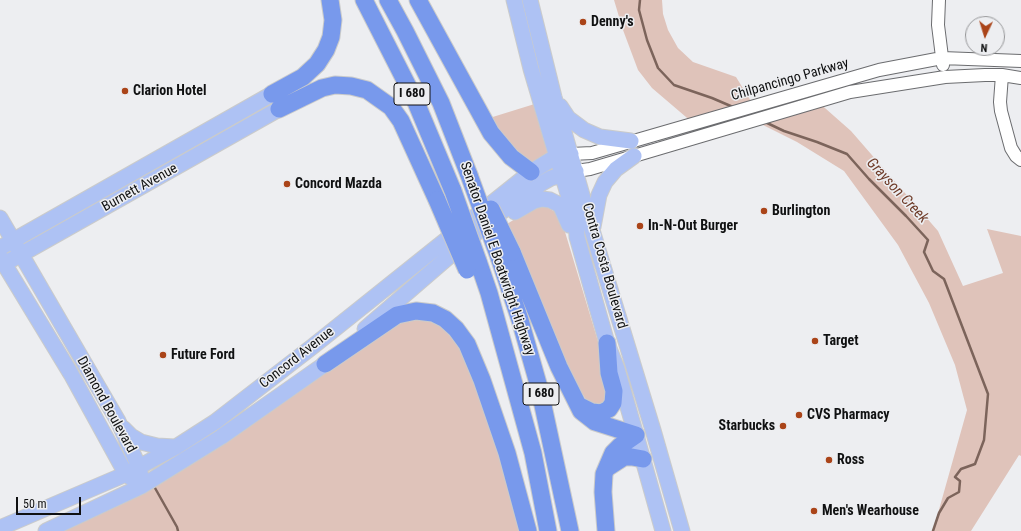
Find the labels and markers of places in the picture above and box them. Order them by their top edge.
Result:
place label: Denny's [591,14,634,30]
marker: Denny's [578,17,588,27]
place label: Clarion Hotel [133,83,206,99]
marker: Clarion Hotel [120,86,130,96]
place label: Concord Mazda [295,176,382,192]
marker: Concord Mazda [282,179,292,189]
place label: Burlington [772,203,830,219]
marker: Burlington [759,206,769,216]
place label: In-N-Out Burger [648,218,738,234]
marker: In-N-Out Burger [635,221,645,231]
place label: Target [823,333,859,349]
marker: Target [810,336,820,346]
place label: Future Ford [171,347,235,363]
marker: Future Ford [158,350,168,360]
place label: CVS Pharmacy [807,407,890,423]
marker: CVS Pharmacy [794,410,804,420]
place label: Starbucks [719,418,775,434]
marker: Starbucks [778,421,788,431]
place label: Ross [837,452,864,468]
marker: Ross [824,455,834,465]
place label: Men's Wearhouse [822,503,919,519]
marker: Men's Wearhouse [809,506,819,516]

